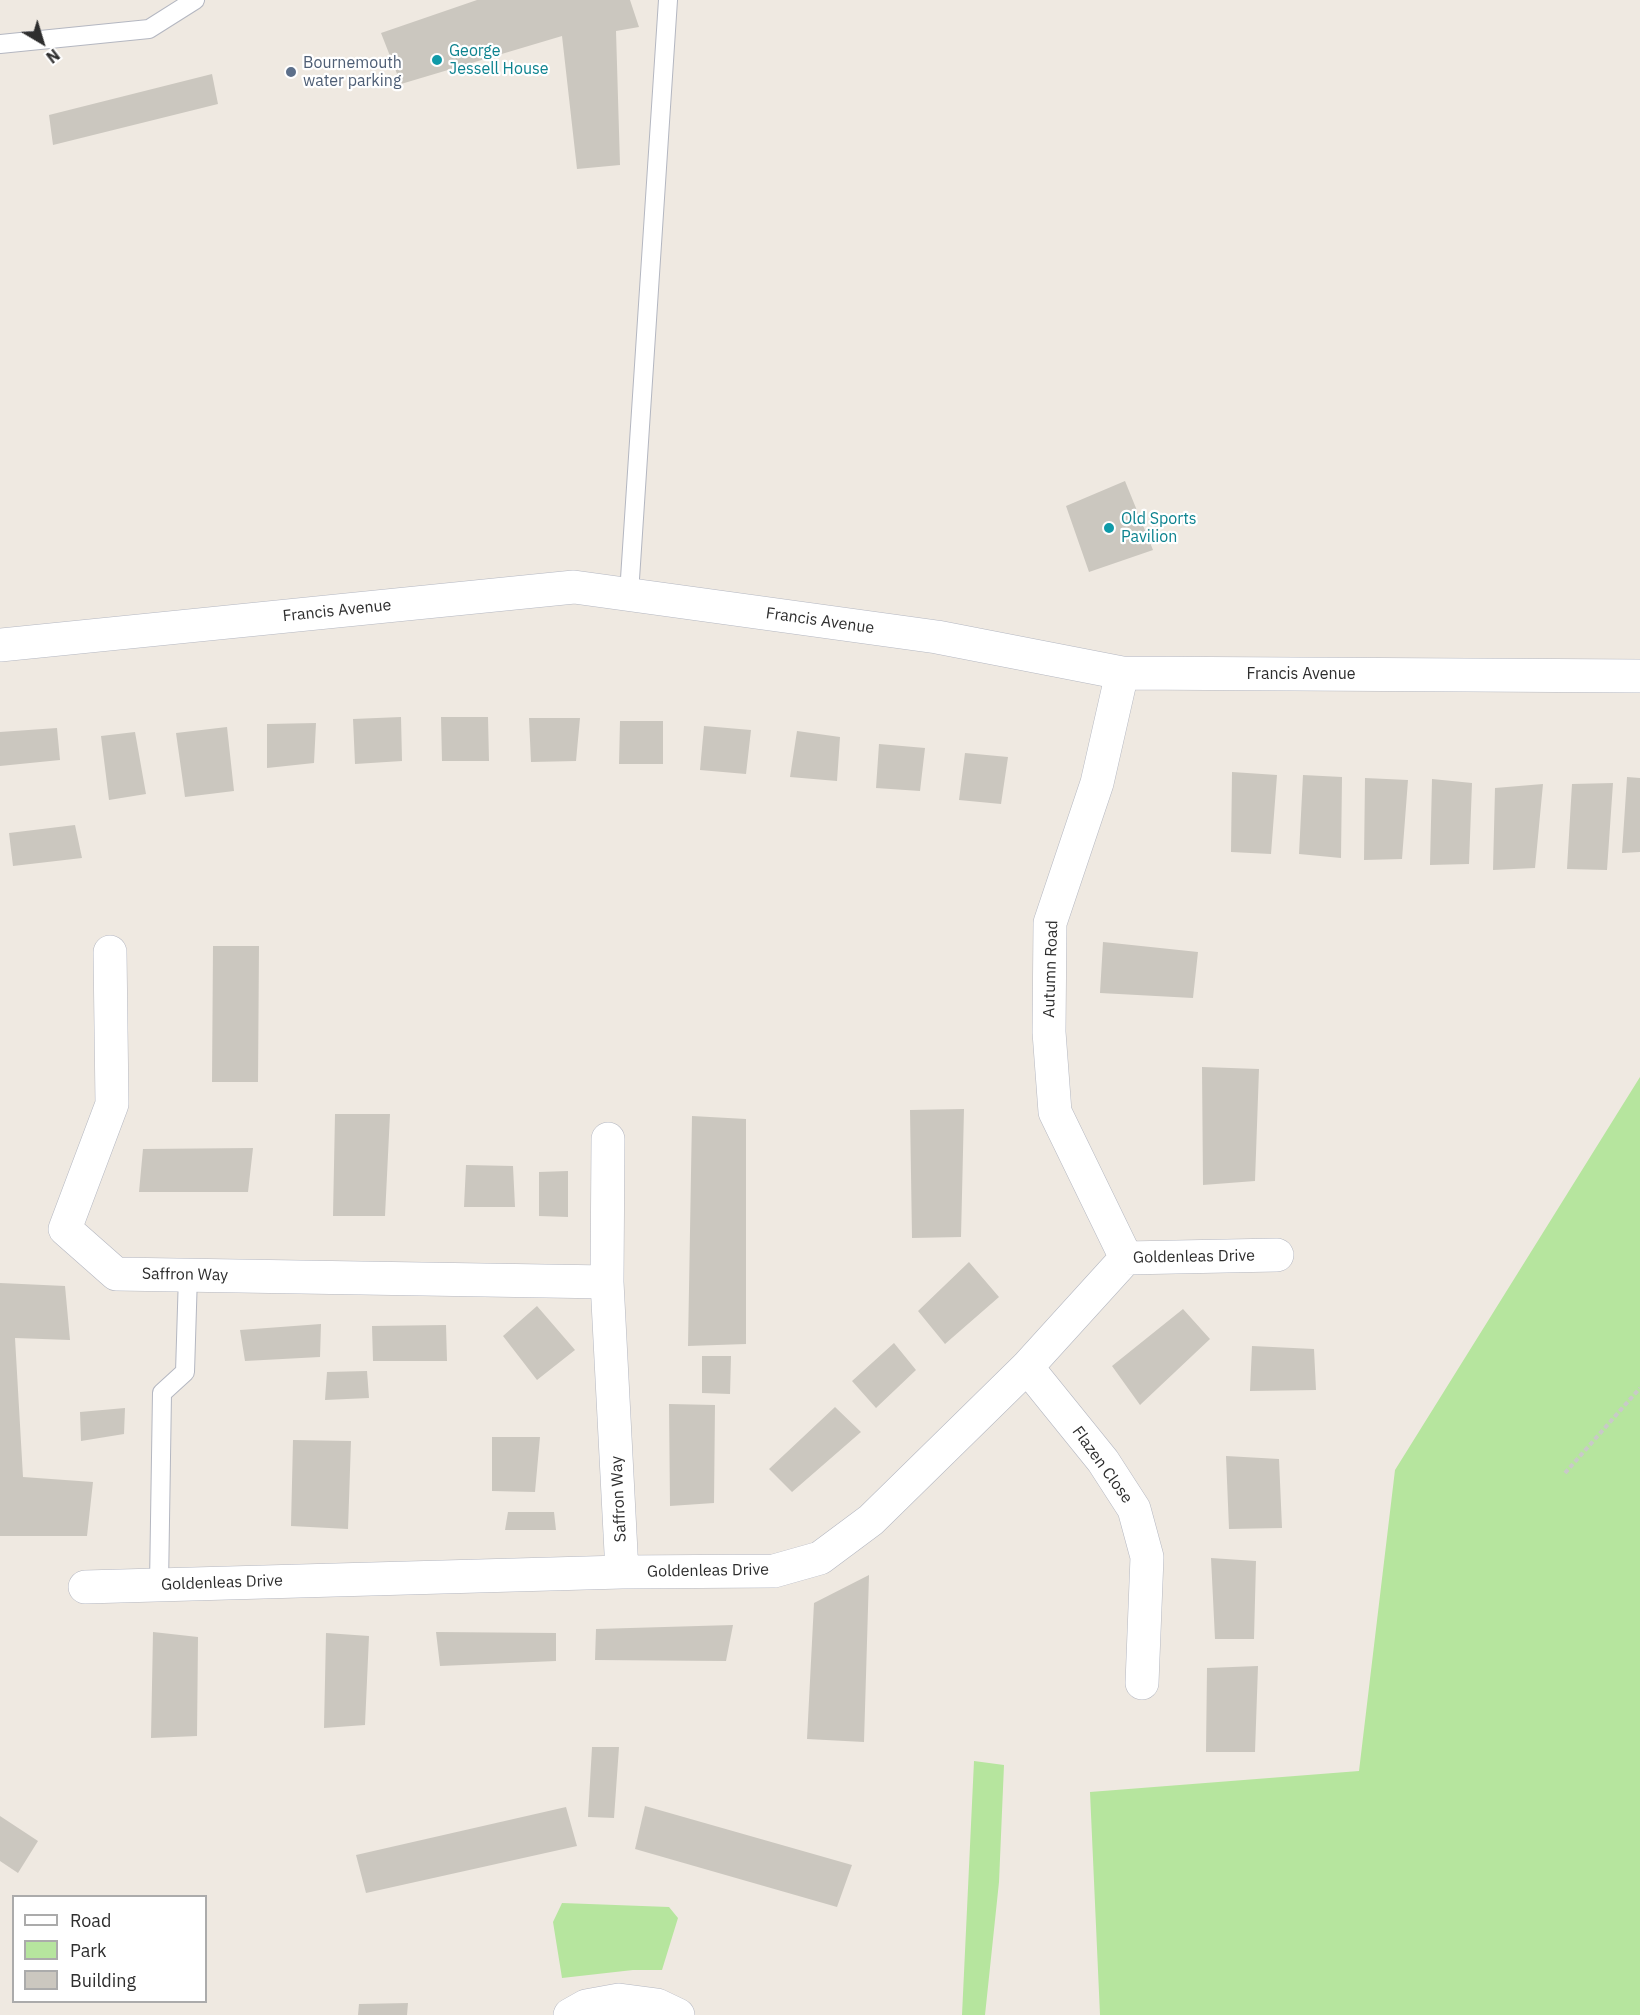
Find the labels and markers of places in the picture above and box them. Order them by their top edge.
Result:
place label: George Jessell House [449,41,549,79]
place label: Bournemouth water parking [303,53,402,91]
marker: George Jessell House [430,53,444,67]
marker: Bournemouth water parking [284,65,298,79]
place label: Old Sports Pavilion [1121,509,1197,547]
marker: Old Sports Pavilion [1102,521,1116,535]

